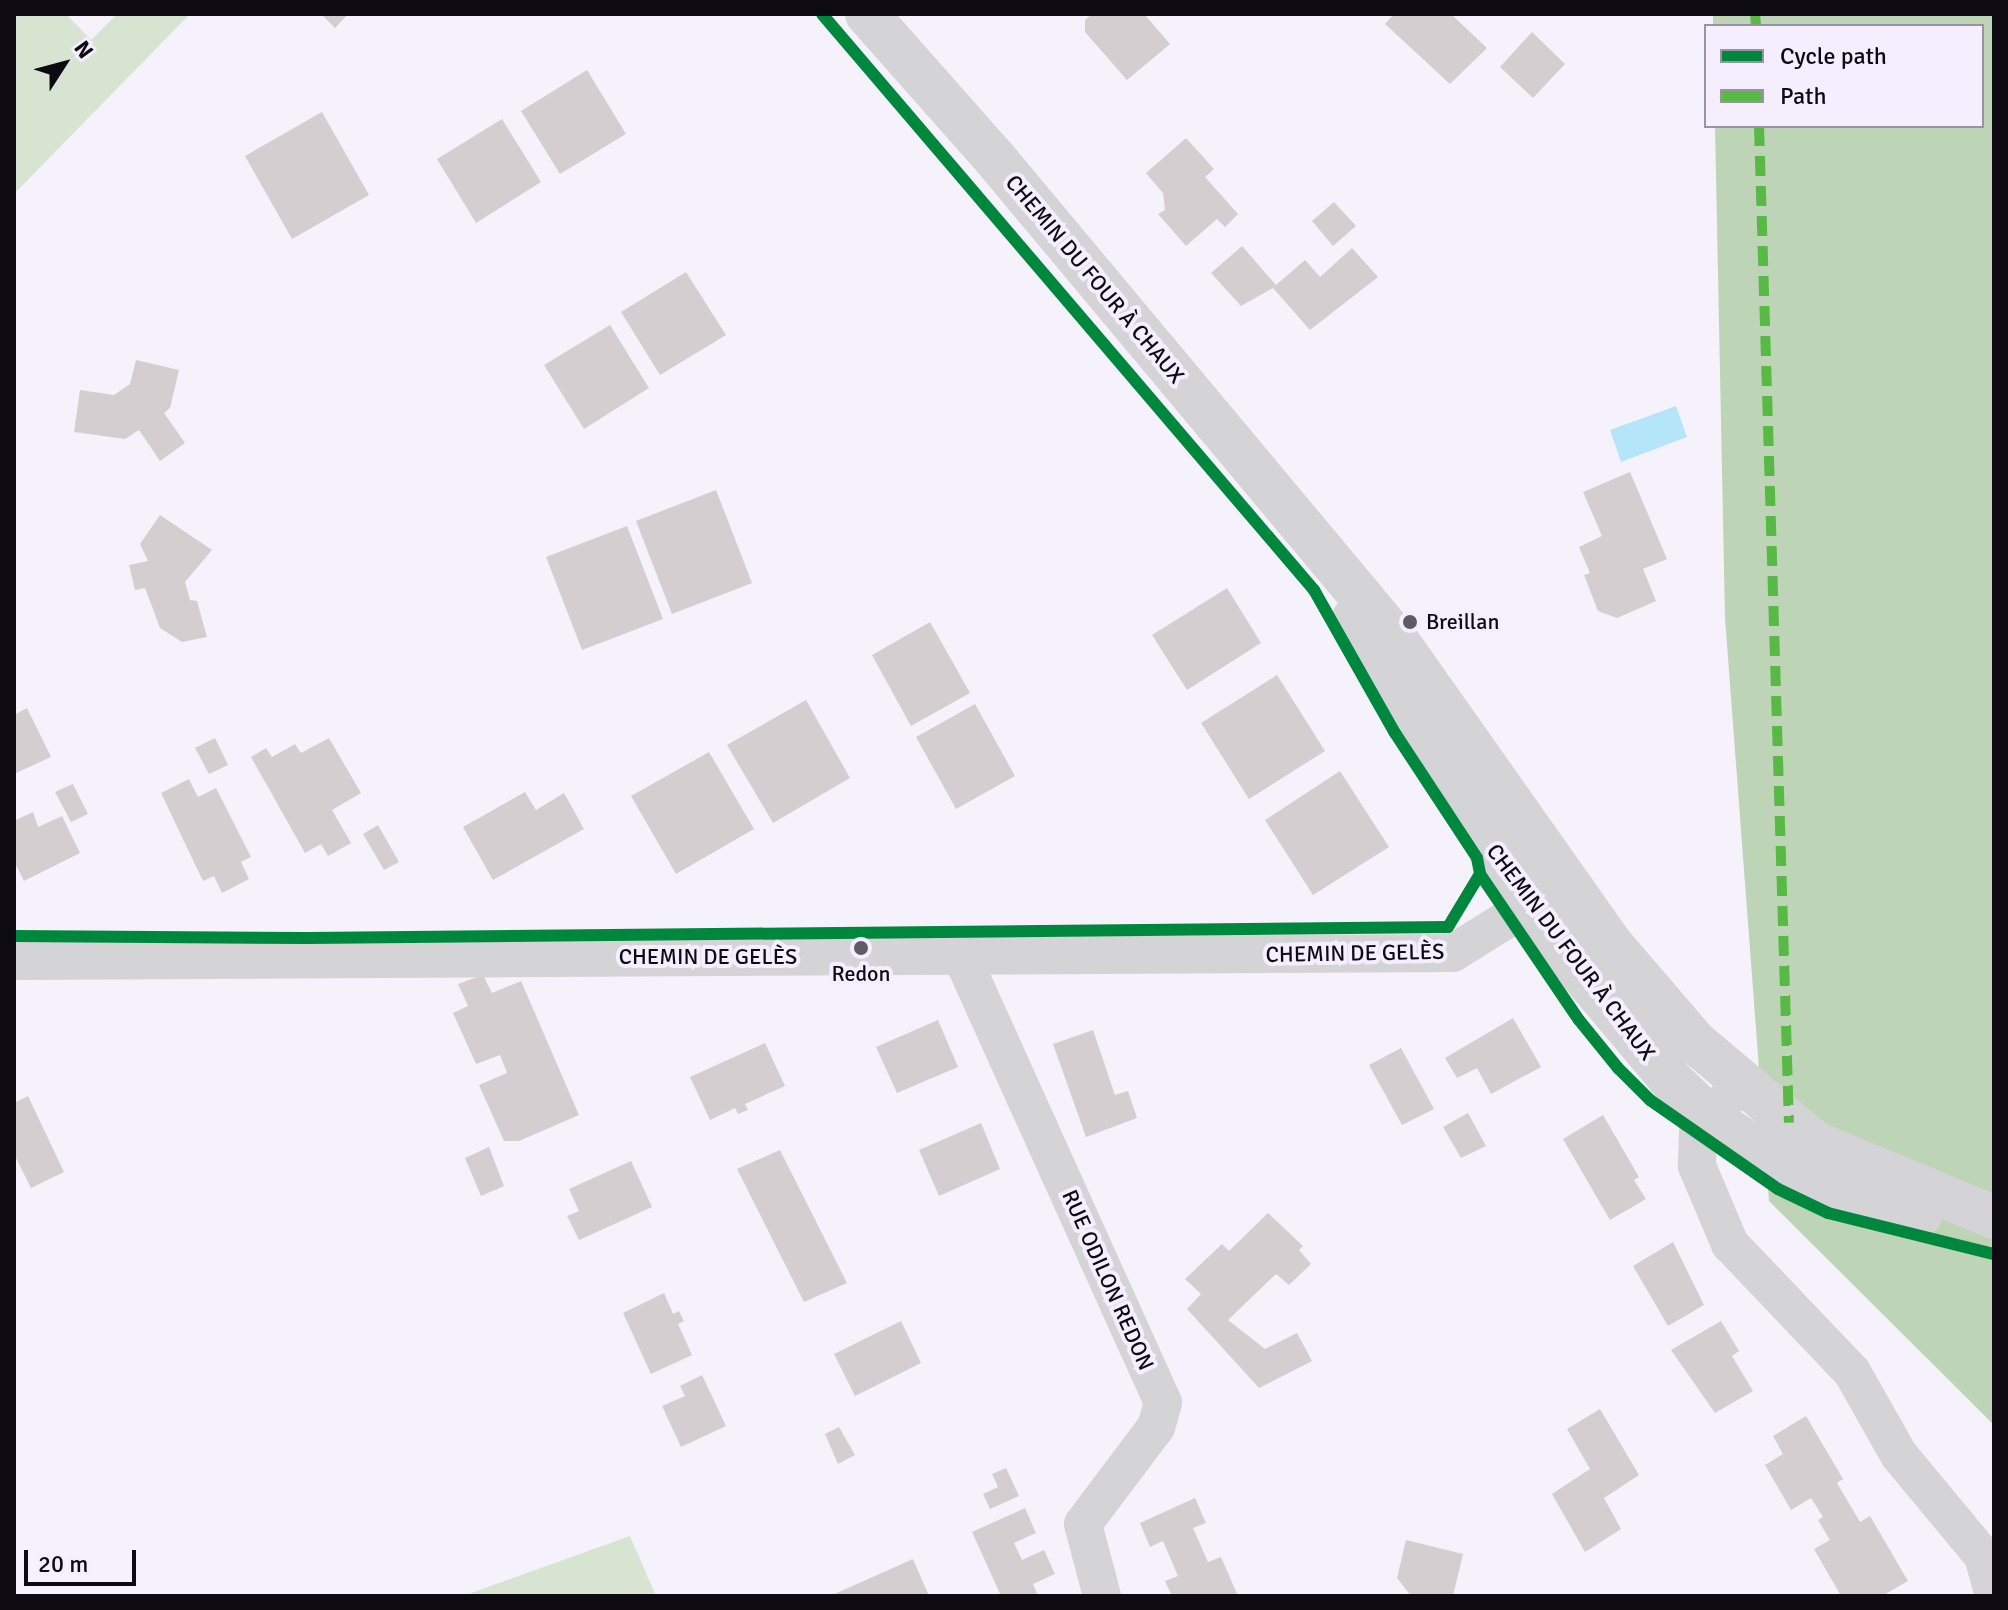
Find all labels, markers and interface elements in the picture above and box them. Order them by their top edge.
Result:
north arrow [24,24,104,104]
legend [1704,24,1984,128]
text: N [68,35,99,64]
text: Cycle path [1780,41,1887,71]
text: Path [1780,81,1826,111]
street label: CHEMIN DU FOUR À CHAUX [1000,169,1190,389]
place label: Breillan [1426,609,1500,635]
marker: Breillan [1401,613,1419,631]
street label: CHEMIN DU FOUR À CHAUX [1481,839,1661,1065]
street label: CHEMIN DE GELÈS [1265,938,1445,968]
marker: Redon [852,939,870,957]
street label: CHEMIN DE GELÈS [619,944,797,970]
place label: Redon [831,961,891,987]
street label: RUE ODILON REDON [1056,1186,1160,1374]
scale bar [28,1534,140,1584]
text: 20 m [38,1549,88,1579]

